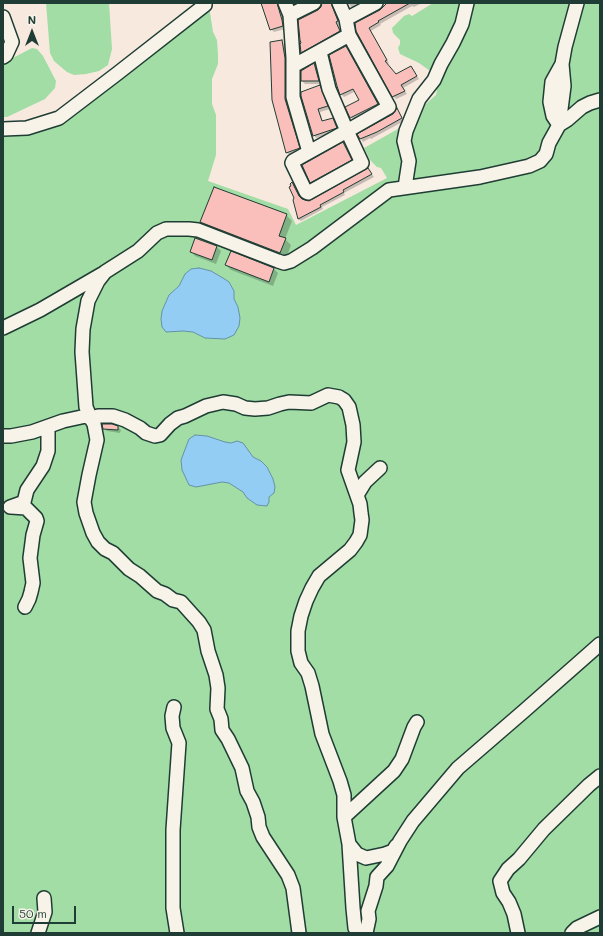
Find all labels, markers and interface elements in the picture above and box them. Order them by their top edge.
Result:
north arrow [12,12,52,52]
text: N [28,12,36,27]
scale bar [14,898,78,924]
text: 50 m [19,905,47,921]

